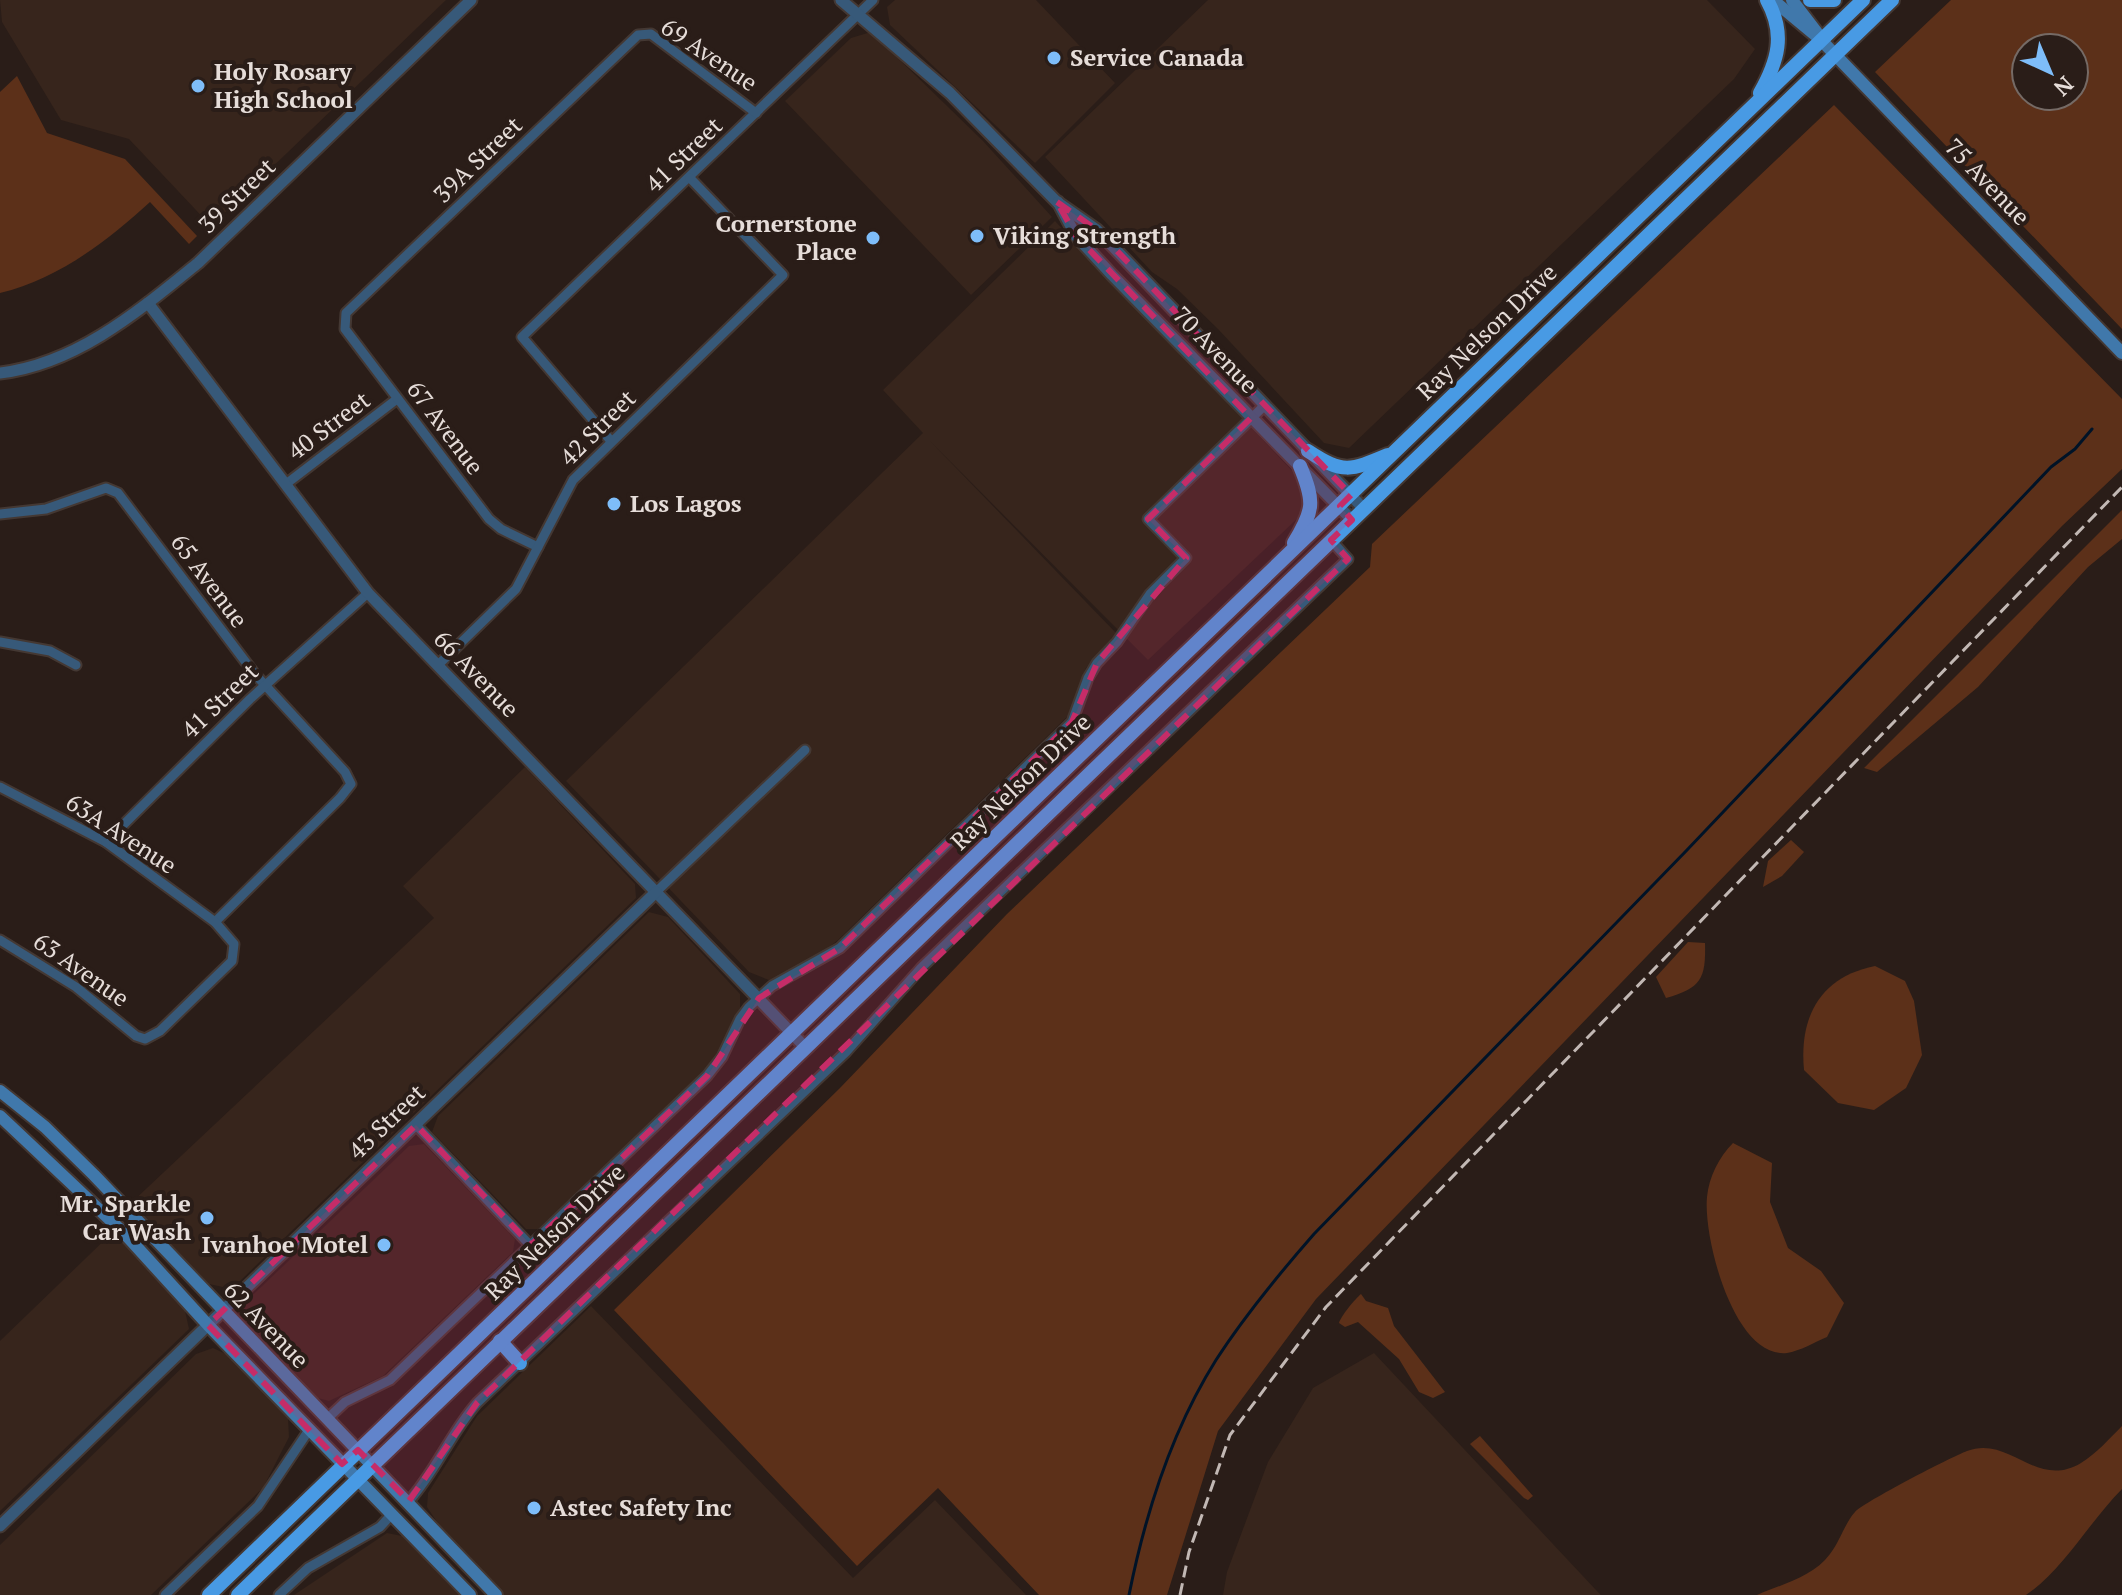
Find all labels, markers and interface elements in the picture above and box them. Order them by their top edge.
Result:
street label: 69 Avenue [655,10,764,98]
north arrow [2010,32,2090,112]
place label: Service Canada [1070,41,1245,73]
marker: Service Canada [1045,49,1063,67]
place label: Holy Rosary High School [214,55,353,115]
text: N [2048,71,2080,103]
marker: Holy Rosary High School [189,77,207,95]
street label: 39A Street [426,109,529,209]
street label: 41 Street [638,110,729,199]
street label: 75 Avenue [1938,131,2037,232]
street label: 39 Street [191,151,282,240]
place label: Cornerstone Place [716,207,857,267]
place label: Viking Strength [993,219,1177,251]
marker: Viking Strength [968,227,986,245]
marker: Cornerstone Place [864,229,882,247]
street label: Ray Nelson Drive [1409,256,1563,406]
street label: 70 Avenue [1166,299,1265,400]
street label: 67 Avenue [400,374,492,481]
street label: 42 Street [552,382,642,472]
street label: 40 Street [281,384,376,467]
place label: Los Lagos [630,487,742,519]
marker: Los Lagos [605,495,623,513]
street label: 65 Avenue [164,527,256,634]
street label: 66 Avenue [427,623,526,724]
street label: 41 Street [174,656,265,745]
street label: Ray Nelson Drive [943,706,1097,856]
street label: 63A Avenue [60,786,183,881]
street label: 63 Avenue [28,925,136,1014]
street label: 43 Street [341,1077,432,1166]
street label: Ray Nelson Drive [477,1156,631,1306]
place label: Mr. Sparkle Car Wash [60,1187,192,1247]
marker: Mr. Sparkle Car Wash [198,1209,216,1227]
place label: Ivanhoe Motel [201,1228,368,1260]
marker: Ivanhoe Motel [375,1236,393,1254]
street label: 62 Avenue [217,1274,316,1375]
place label: Astec Safety Inc [550,1491,732,1523]
marker: Astec Safety Inc [525,1499,543,1517]

